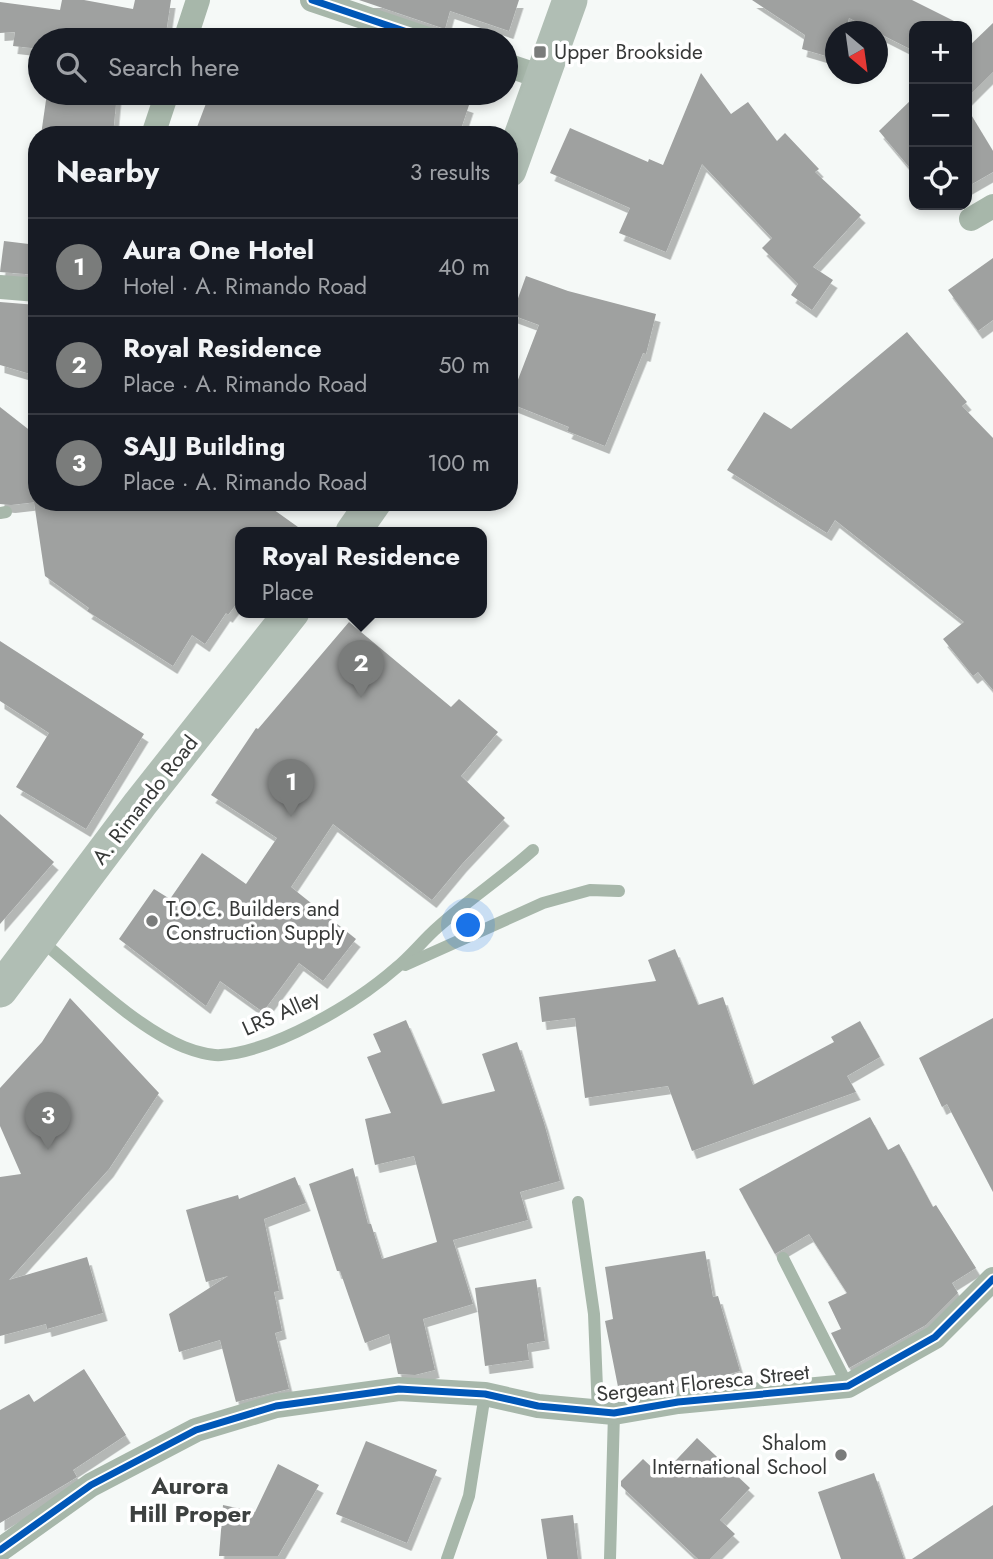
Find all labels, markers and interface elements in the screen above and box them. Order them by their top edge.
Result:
north arrow [825,21,888,84]
map controls [909,21,972,210]
button: + [909,21,972,84]
search box [28,28,518,105]
place label: Upper Brookside [554,37,703,67]
marker: Upper Brookside [532,44,548,60]
icon: search [52,48,90,86]
text: Search here [108,48,240,86]
button: − [909,84,972,147]
button: locate [909,147,972,210]
text: Nearby [56,150,159,193]
text: 3 results [410,155,490,189]
text: Aura One Hotel [123,231,314,269]
text: 1 [73,250,85,284]
text: 40 m [438,250,490,284]
text: Hotel · A. Rimando Road [123,269,367,303]
text: Royal Residence [123,329,322,367]
text: 2 [71,348,87,382]
text: 50 m [438,348,490,382]
text: Place · A. Rimando Road [123,367,367,401]
text: SAJJ Building [123,427,285,465]
text: 3 [72,446,86,480]
text: 100 m [427,446,490,480]
text: Place · A. Rimando Road [123,465,367,499]
popup [235,527,487,618]
text: Royal Residence [262,537,460,575]
text: Place [262,575,314,609]
pin: 2 [338,640,384,698]
street label: A. Rimando Road [85,729,205,871]
pin: 1 [268,759,314,817]
place label: T.O.C. Builders and Construction Supply [166,894,345,948]
your location [451,908,485,942]
marker: T.O.C. Builders and Construction Supply [144,913,160,929]
street label: LRS Alley [237,982,325,1043]
pin: 3 [25,1092,71,1150]
street label: Sergeant Floresca Street [595,1357,811,1409]
place label: Shalom International School [652,1428,827,1482]
marker: Shalom International School [833,1447,849,1463]
district label: Aurora Hill Proper [129,1468,251,1531]

